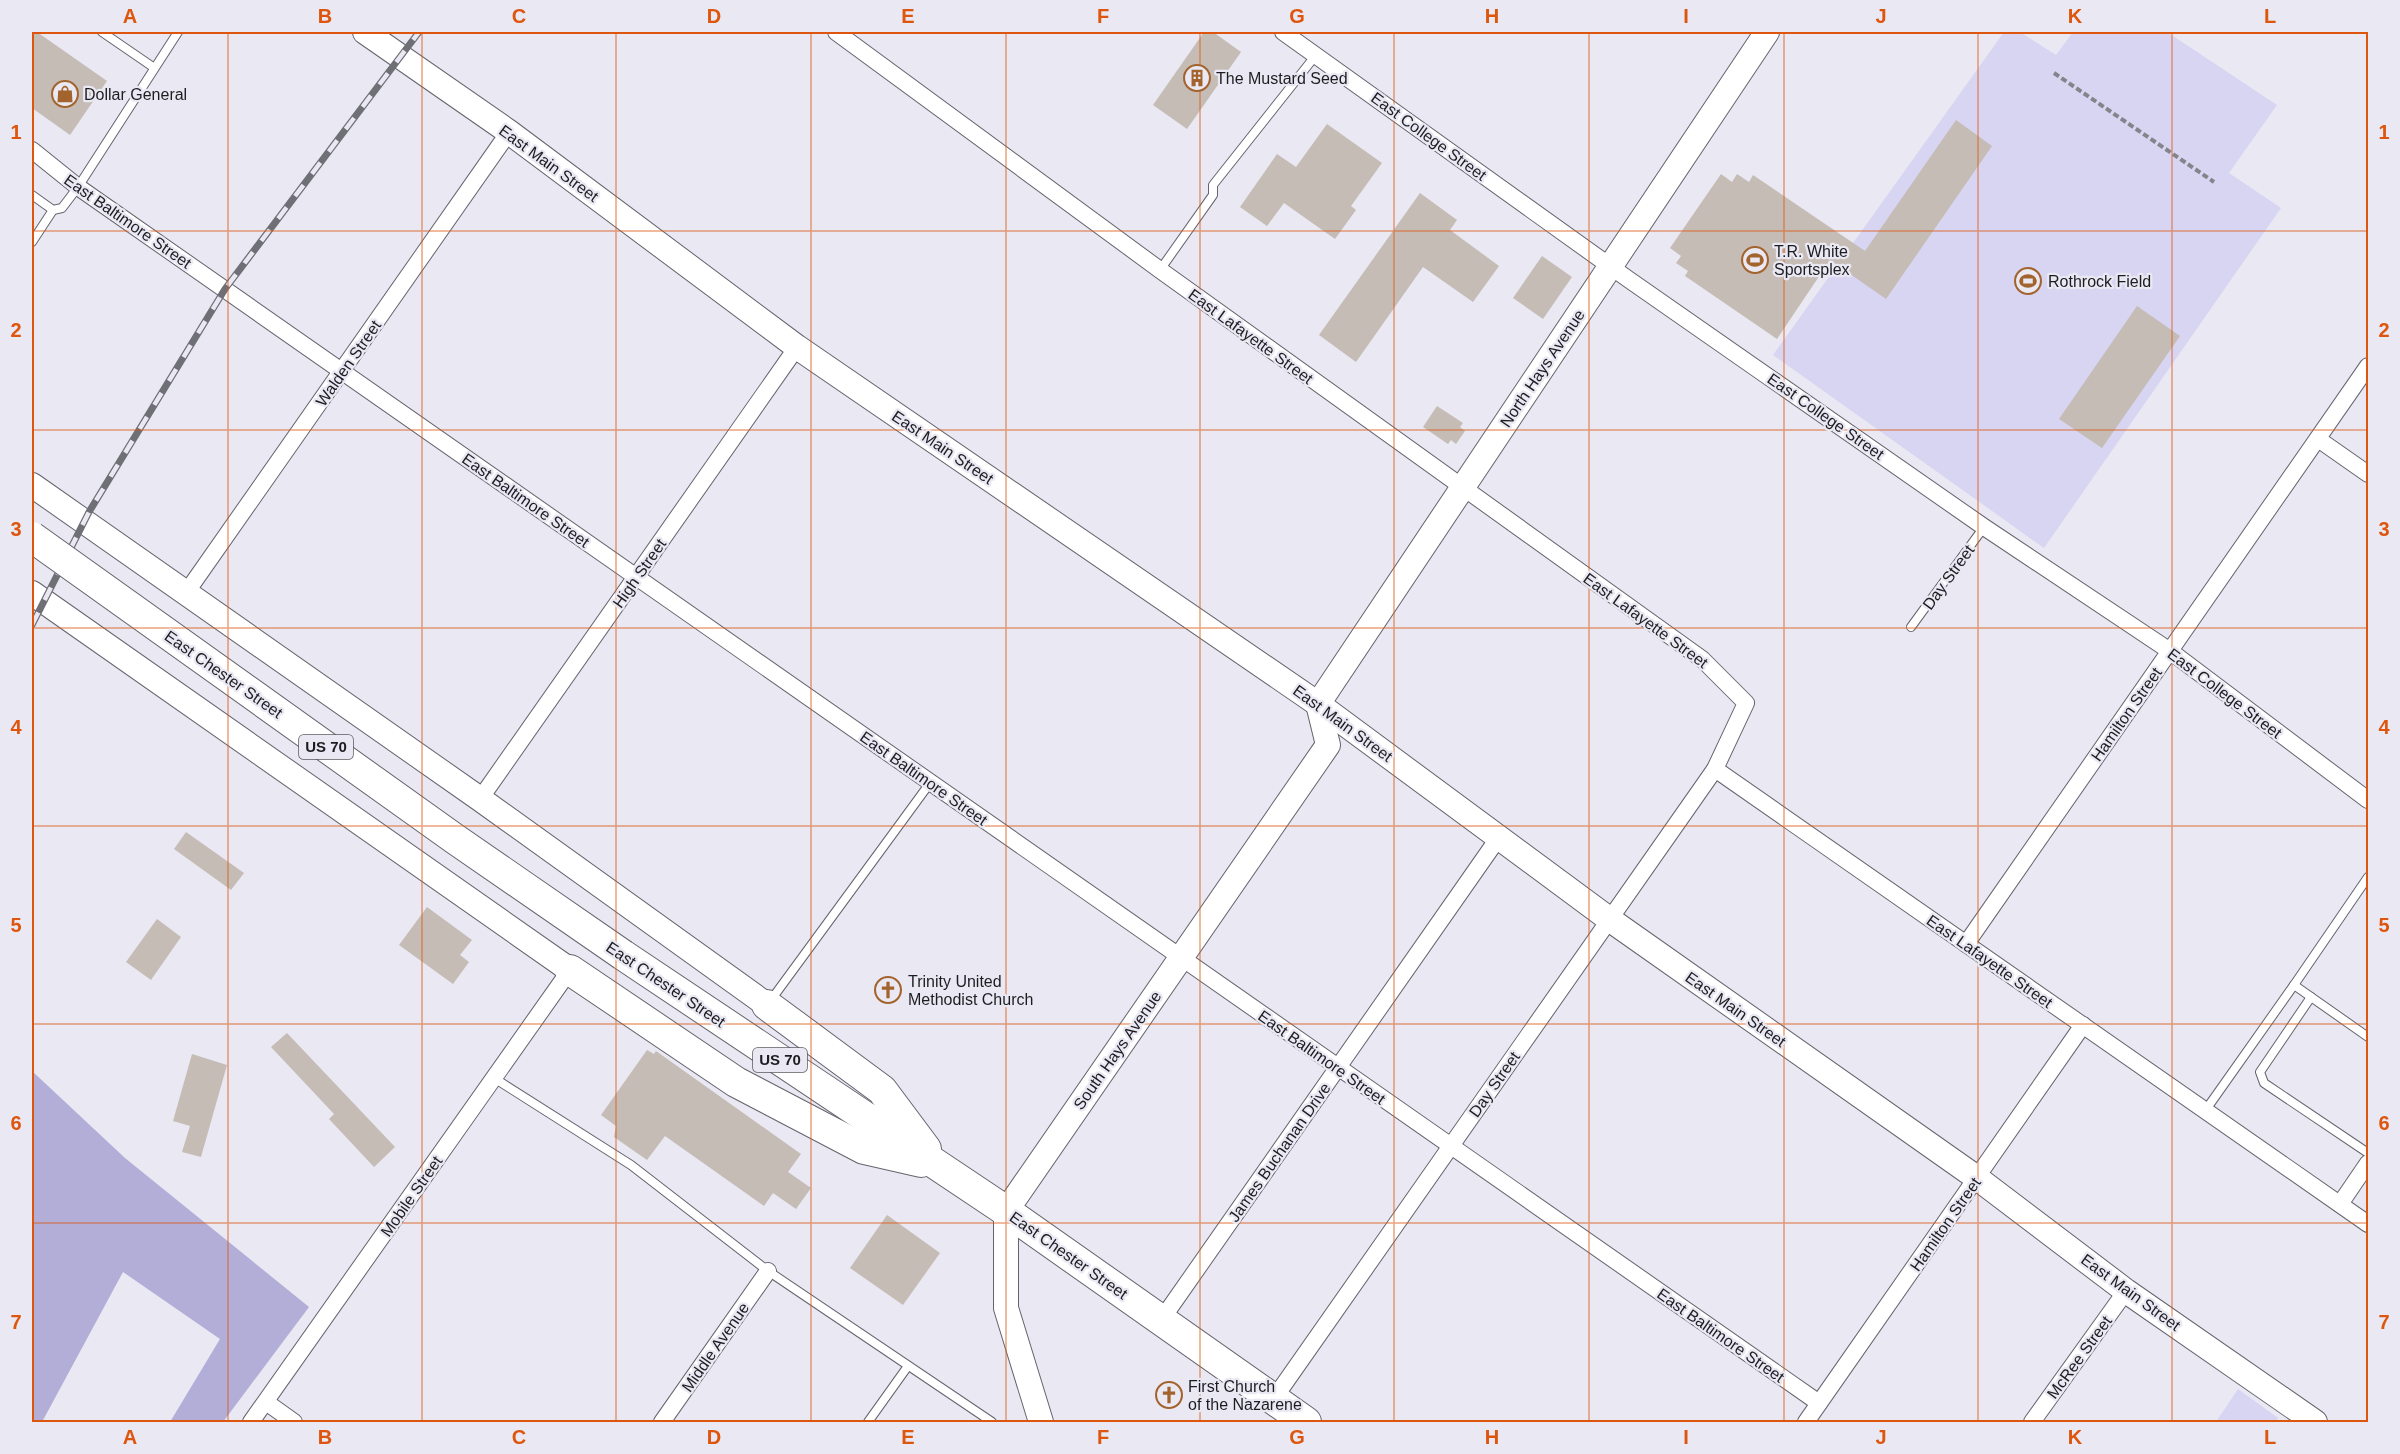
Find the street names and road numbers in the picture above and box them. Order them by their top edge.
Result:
street label: East College Street [1368,89,1490,184]
street label: East Main Street [496,122,602,205]
street label: East Baltimore Street [61,171,195,272]
street label: East Lafayette Street [1185,286,1317,388]
street label: North Hays Avenue [1497,306,1588,430]
street label: Walden Street [313,317,385,409]
street label: East College Street [1764,370,1888,463]
street label: East Main Street [889,407,997,488]
street label: East Baltimore Street [459,450,593,551]
street label: High Street [609,535,670,611]
street label: Day Street [1919,541,1978,613]
street label: East Lafayette Street [1580,570,1712,672]
street label: East Chester Street [162,627,286,722]
street label: East College Street [2165,645,2285,742]
street label: Hamilton Street [2088,664,2165,764]
street label: East Main Street [1290,682,1396,765]
street label: East Baltimore Street [857,728,991,829]
road number: US 70 [299,735,353,759]
street label: East Lafayette Street [1924,912,2056,1012]
street label: East Chester Street [603,938,729,1031]
street label: East Main Street [1682,969,1789,1051]
street label: South Hays Avenue [1070,988,1165,1113]
street label: East Baltimore Street [1255,1007,1389,1108]
road number: US 70 [753,1048,807,1072]
street label: Day Street [1466,1048,1523,1120]
street label: James Buchanan Drive [1225,1080,1334,1225]
street label: Mobile Street [377,1152,446,1240]
street label: Hamilton Street [1907,1174,1984,1274]
street label: East Chester Street [1007,1208,1131,1303]
street label: East Main Street [2078,1251,2184,1334]
street label: East Baltimore Street [1654,1285,1788,1386]
street label: Middle Avenue [678,1299,752,1395]
street label: McRee Street [2044,1312,2115,1402]

